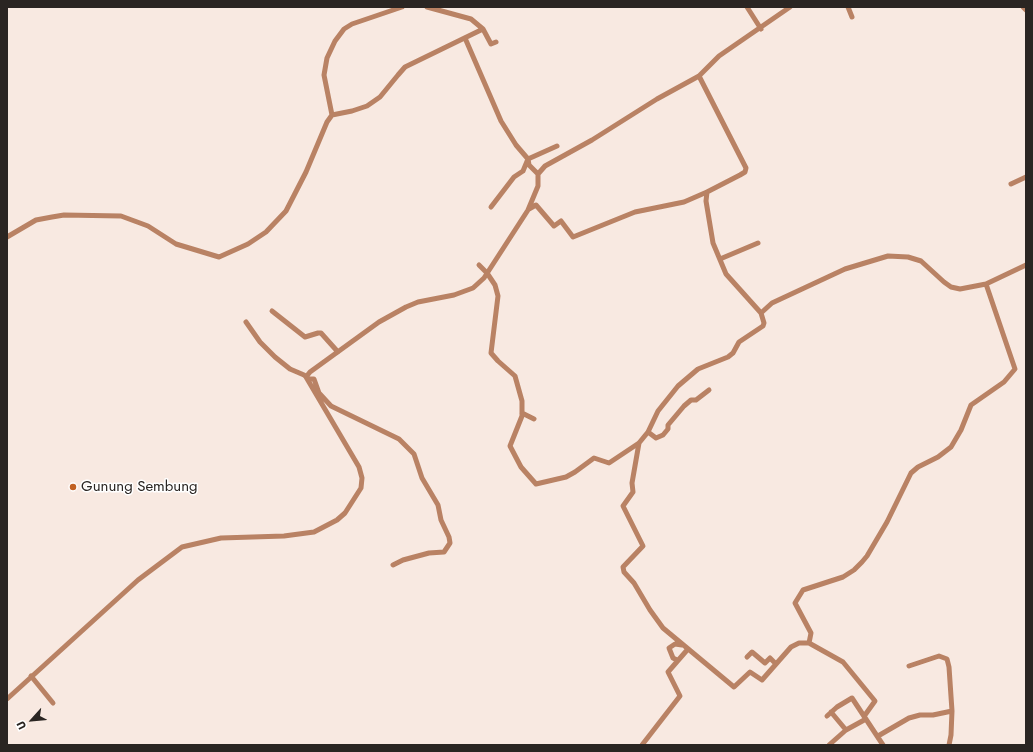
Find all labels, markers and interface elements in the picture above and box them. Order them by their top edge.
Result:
place label: Gunung Sembung [81,478,198,496]
marker: Gunung Sembung [68,482,78,492]
north arrow [12,700,52,740]
text: U [12,718,30,733]

